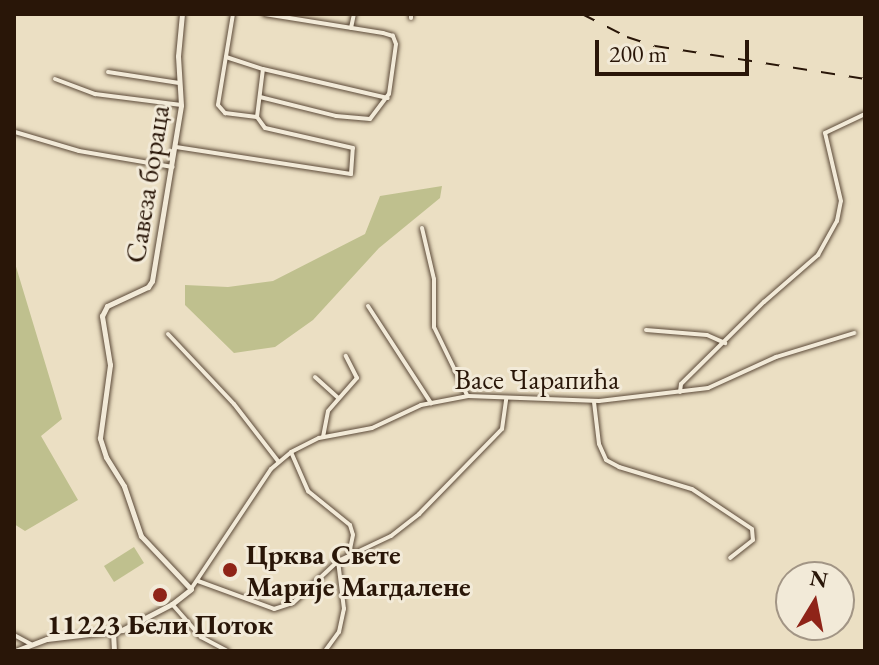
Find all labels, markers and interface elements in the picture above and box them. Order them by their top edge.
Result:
scale bar [599,24,753,74]
text: 200 m [609,38,667,69]
street label: Савеза бораца [118,103,176,265]
street label: Васе Чарапића [455,362,619,396]
place label: Црква Свете Марије Магдалене [246,537,471,603]
marker: Црква Свете Марије Магдалене [221,561,239,579]
north arrow [775,561,855,641]
text: N [808,563,830,595]
marker: 11223 Бели Поток [151,586,169,604]
place label: 11223 Бели Поток [47,607,273,641]

